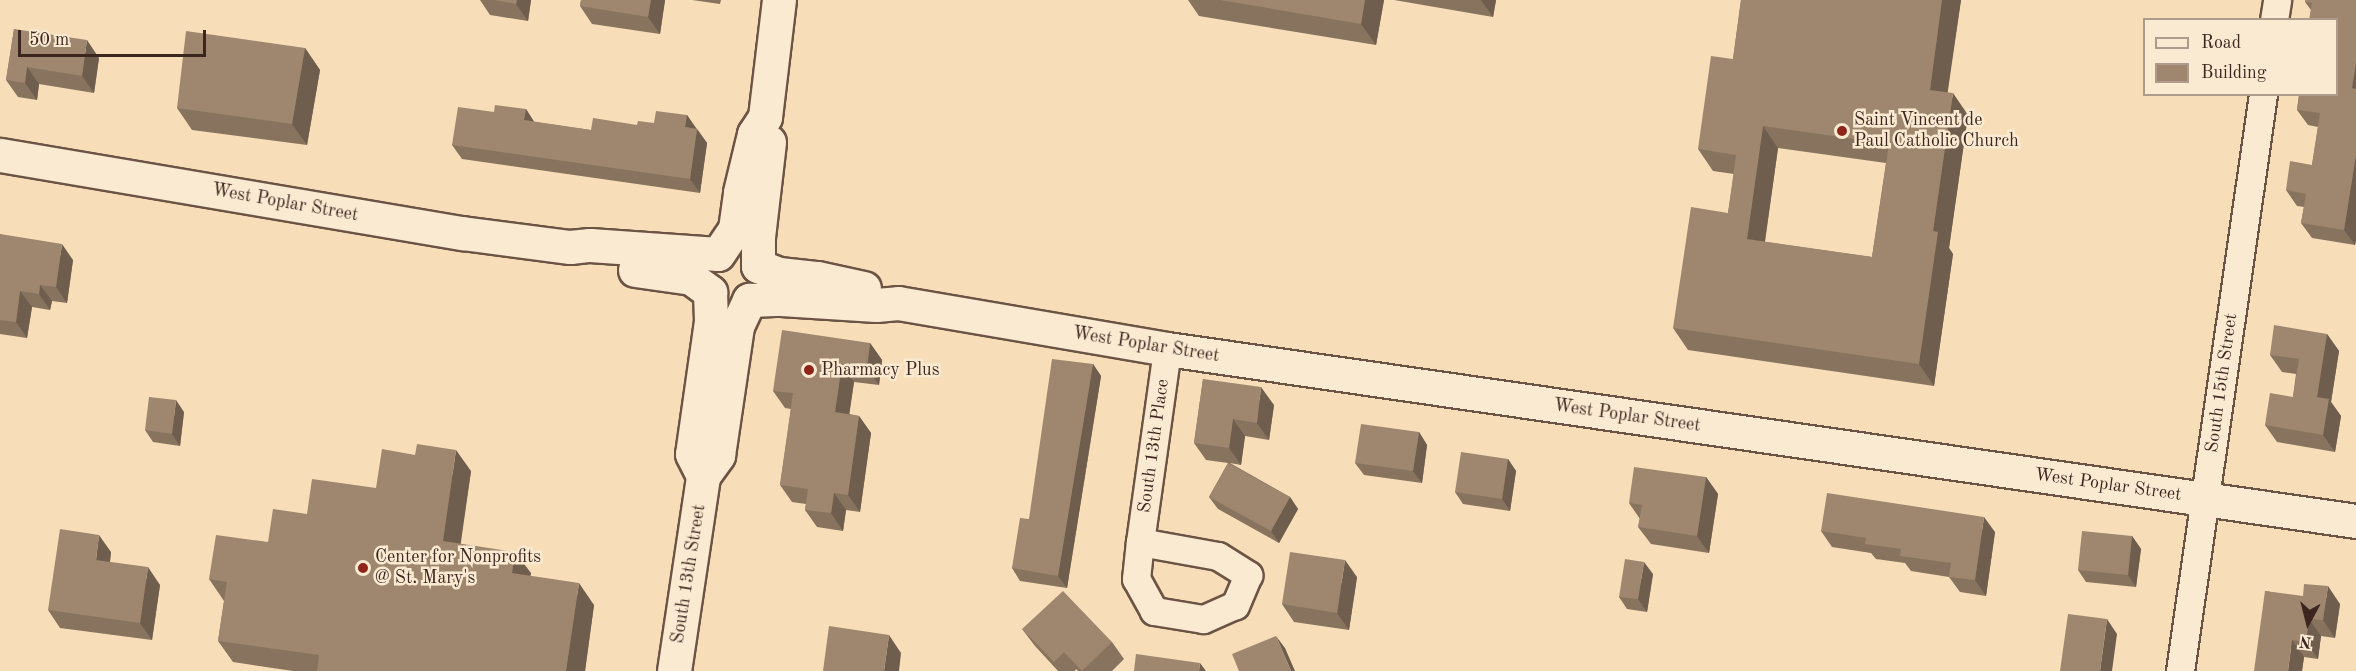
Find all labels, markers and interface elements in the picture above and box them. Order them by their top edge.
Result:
scale bar [21,18,208,56]
legend [2143,18,2338,96]
text: 50 m [29,31,69,49]
text: Road [2201,34,2241,52]
text: Building [2201,64,2266,82]
place label: Saint Vincent de Paul Catholic Church [1854,110,2019,152]
marker: Saint Vincent de Paul Catholic Church [1835,124,1849,138]
street label: West Poplar Street [210,179,360,227]
street label: South 15th Street [2202,312,2242,454]
street label: West Poplar Street [1071,323,1221,367]
place label: Pharmacy Plus [821,359,939,381]
marker: Pharmacy Plus [802,363,816,377]
street label: South 13th Place [1134,378,1174,514]
street label: West Poplar Street [1552,395,1702,437]
street label: West Poplar Street [2033,464,2183,506]
street label: South 13th Street [667,503,711,645]
place label: Center for Nonprofits @ St. Mary's [375,547,541,590]
marker: Center for Nonprofits @ St. Mary's [356,561,370,575]
north arrow [2278,593,2338,653]
text: N [2299,632,2313,650]

